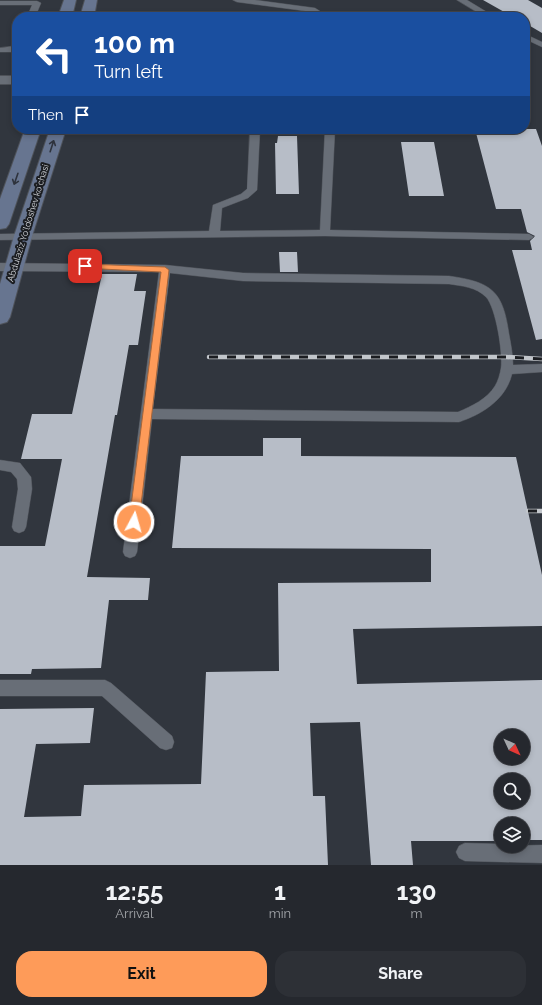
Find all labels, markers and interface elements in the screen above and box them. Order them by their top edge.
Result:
text: 100 m [94,27,175,60]
icon: left [28,28,80,80]
text: Turn left [94,61,163,82]
icon: arrive [71,104,93,126]
text: Then [28,106,63,124]
one-way arrow [49,140,56,153]
street label: Abdulaziz Yoʻldoshev koʻchasi [5,163,51,283]
one-way arrow [11,173,19,185]
pin [68,249,102,283]
icon: arrive [74,255,96,277]
position arrow [113,501,155,543]
north arrow [494,729,530,765]
map controls [494,729,530,853]
button: search [494,773,530,809]
button: layers [494,817,530,853]
text: 12:55 [105,877,163,906]
text: 1 [274,877,286,906]
text: 130 [397,877,437,906]
text: Arrival [115,906,153,921]
text: min [269,906,291,921]
text: m [411,906,423,921]
button: Exit [16,951,267,997]
button: Share [275,951,526,997]

